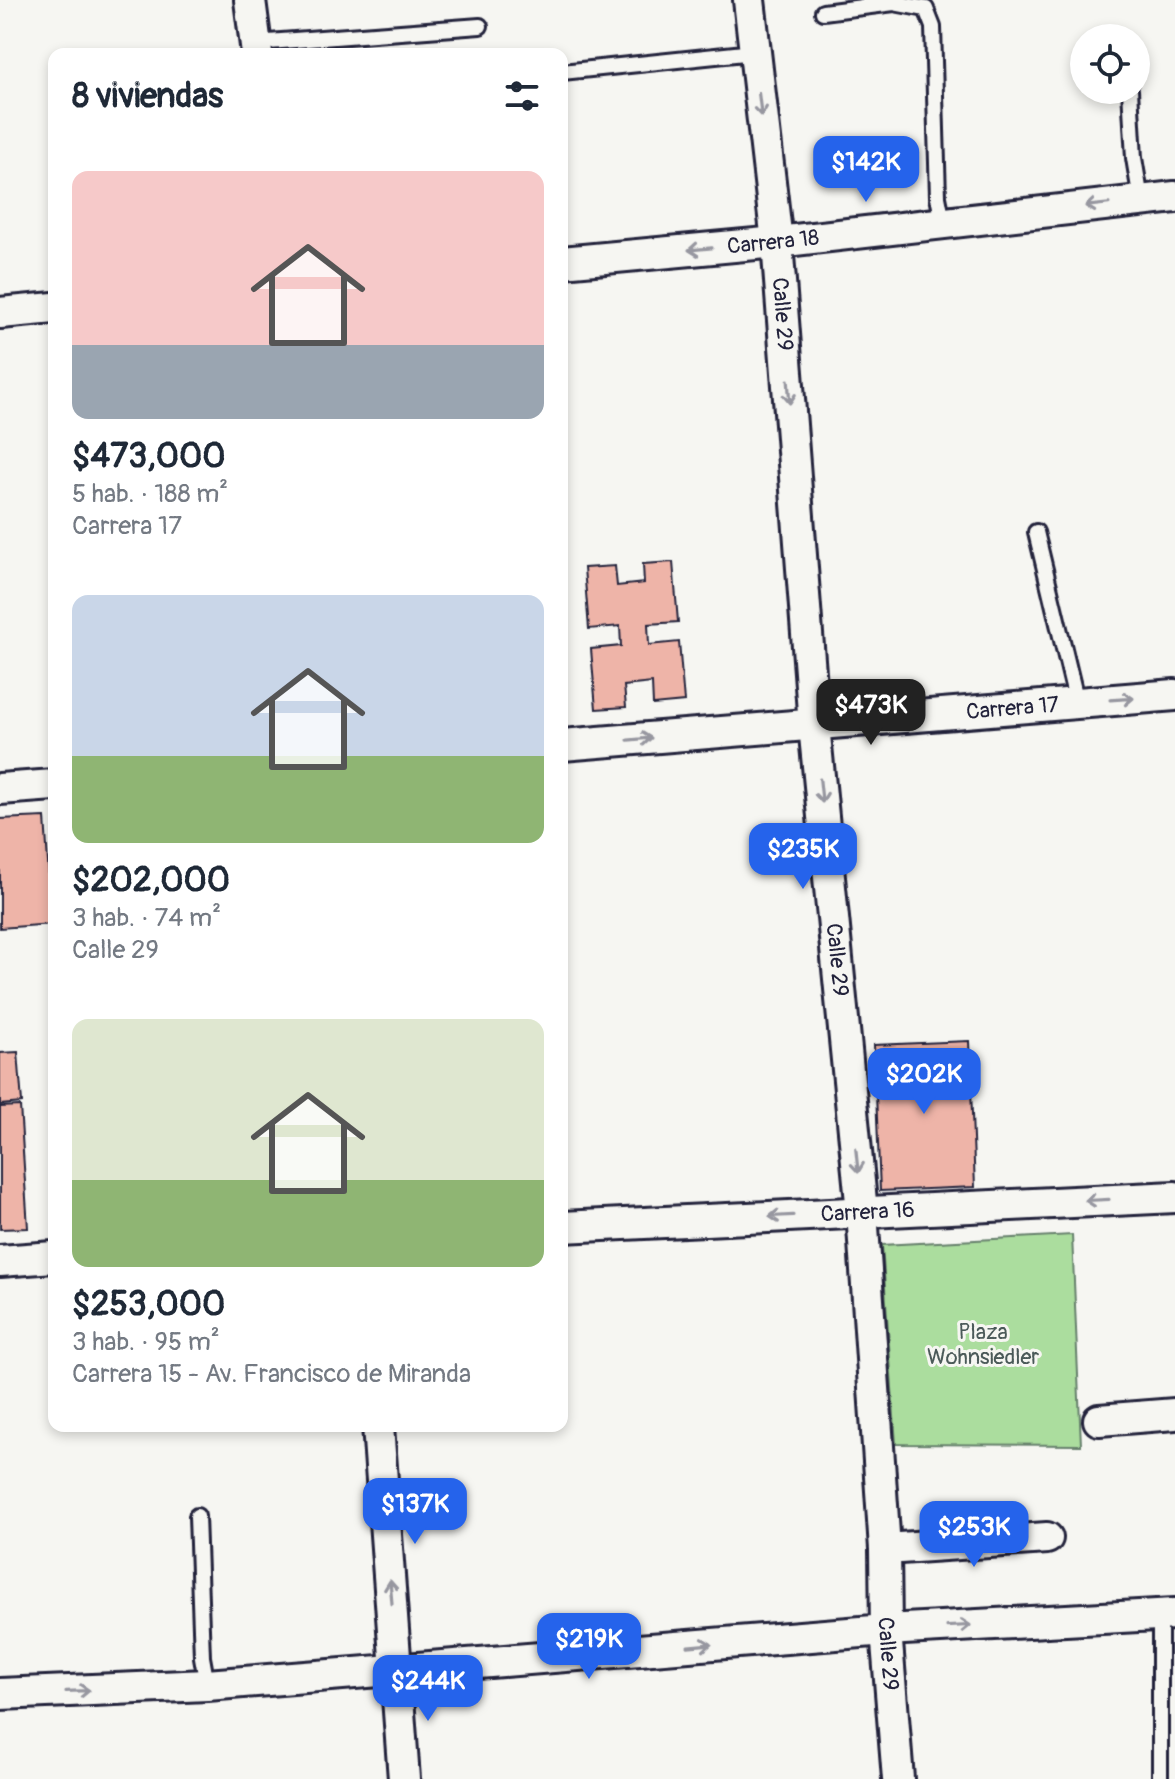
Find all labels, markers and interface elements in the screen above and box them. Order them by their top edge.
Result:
map controls [1070,24,1150,104]
button: locate [1070,24,1150,104]
icon: filters [500,74,544,118]
text: 8 viviendas [72,75,223,118]
one-way arrow [753,91,768,118]
pin: $142K [810,136,922,204]
text: $142K [831,146,901,178]
one-way arrow [1085,198,1111,213]
icon: home [236,223,380,367]
street label: Carrera 18 [726,223,821,261]
one-way arrow [687,242,714,257]
street label: Calle 29 [766,276,799,352]
one-way arrow [781,378,796,405]
text: $473,000 [72,435,225,478]
text: 5 hab. · 188 m² [72,478,228,510]
text: Carrera 17 [72,510,182,542]
icon: home [236,647,380,791]
pin: $473K [815,679,927,747]
text: $473K [834,689,908,721]
street label: Carrera 17 [965,690,1060,726]
one-way arrow [1108,691,1135,706]
one-way arrow [626,731,653,746]
one-way arrow [813,777,828,804]
pin: $235K [747,823,859,891]
text: $235K [767,833,839,865]
text: $202,000 [72,859,230,902]
text: 3 hab. · 74 m² [72,902,221,934]
street label: Calle 29 [820,922,855,998]
text: Calle 29 [72,934,159,966]
pin: $202K [868,1048,980,1116]
text: $202K [886,1058,962,1090]
icon: home [236,1071,380,1215]
one-way arrow [850,1147,865,1174]
one-way arrow [1084,1193,1111,1208]
street label: Carrera 16 [820,1196,915,1228]
one-way arrow [768,1209,795,1224]
text: $253,000 [72,1283,225,1326]
park label: Plaza Wohnsiedler [927,1318,1039,1371]
text: 3 hab. · 95 m² [72,1326,220,1358]
text: Carrera 15 - Av. Francisco de Miranda [72,1358,471,1390]
pin: $137K [359,1478,471,1546]
text: $137K [381,1488,449,1520]
pin: $253K [918,1501,1030,1569]
text: $253K [938,1511,1010,1543]
one-way arrow [384,1579,399,1606]
pin: $219K [533,1613,645,1681]
street label: Calle 29 [872,1617,905,1692]
one-way arrow [945,1618,972,1633]
text: $219K [555,1623,623,1655]
one-way arrow [686,1637,713,1652]
pin: $244K [372,1655,484,1723]
text: $244K [391,1665,465,1697]
one-way arrow [64,1683,91,1698]

